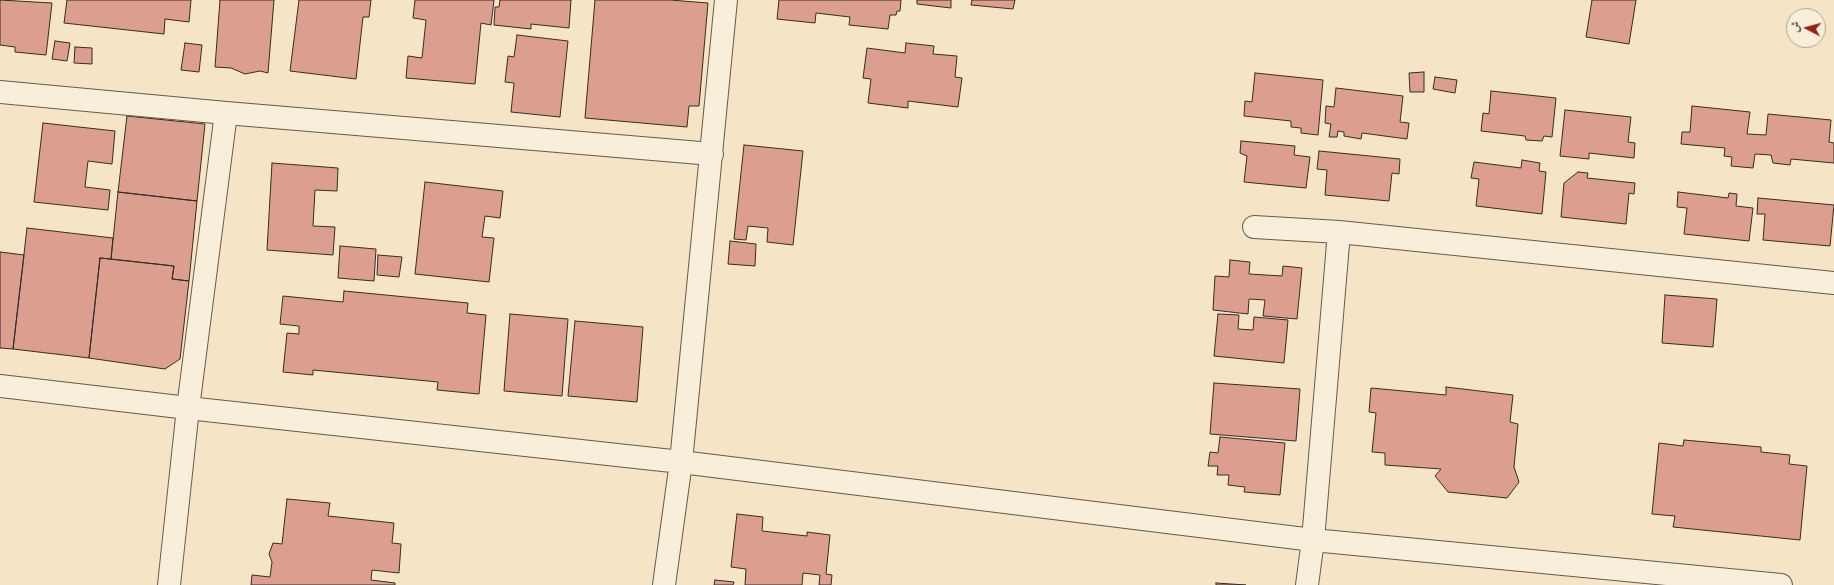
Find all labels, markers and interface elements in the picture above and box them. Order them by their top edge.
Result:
north arrow [1786,8,1826,48]
text: ش [1787,21,1804,33]

